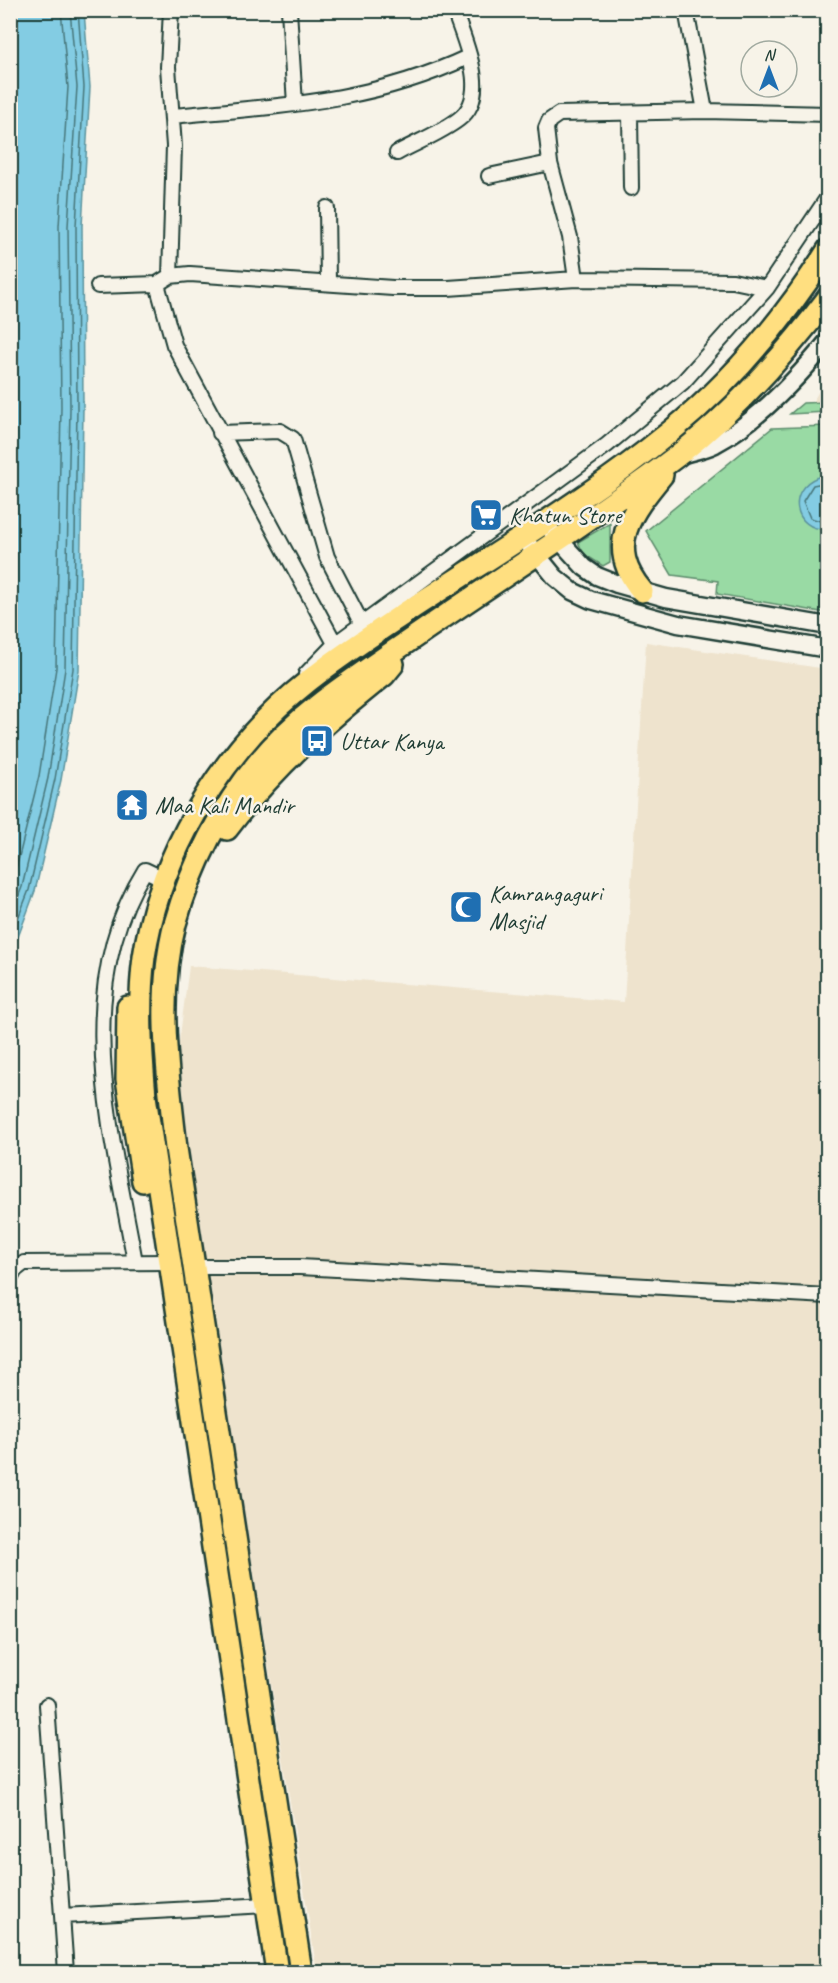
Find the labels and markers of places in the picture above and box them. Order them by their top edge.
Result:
supermarket icon: Khatun Store [468,497,504,533]
place label: Khatun Store [509,500,623,530]
bus stop icon: Uttar Kanya [299,723,335,759]
place label: Uttar Kanya [340,726,445,756]
temple icon: Maa Kali Mandir [114,787,150,823]
place label: Maa Kali Mandir [155,790,296,820]
place label: Kamrangaguri Masjid [489,878,604,936]
mosque icon: Kamrangaguri Masjid [448,889,484,925]

